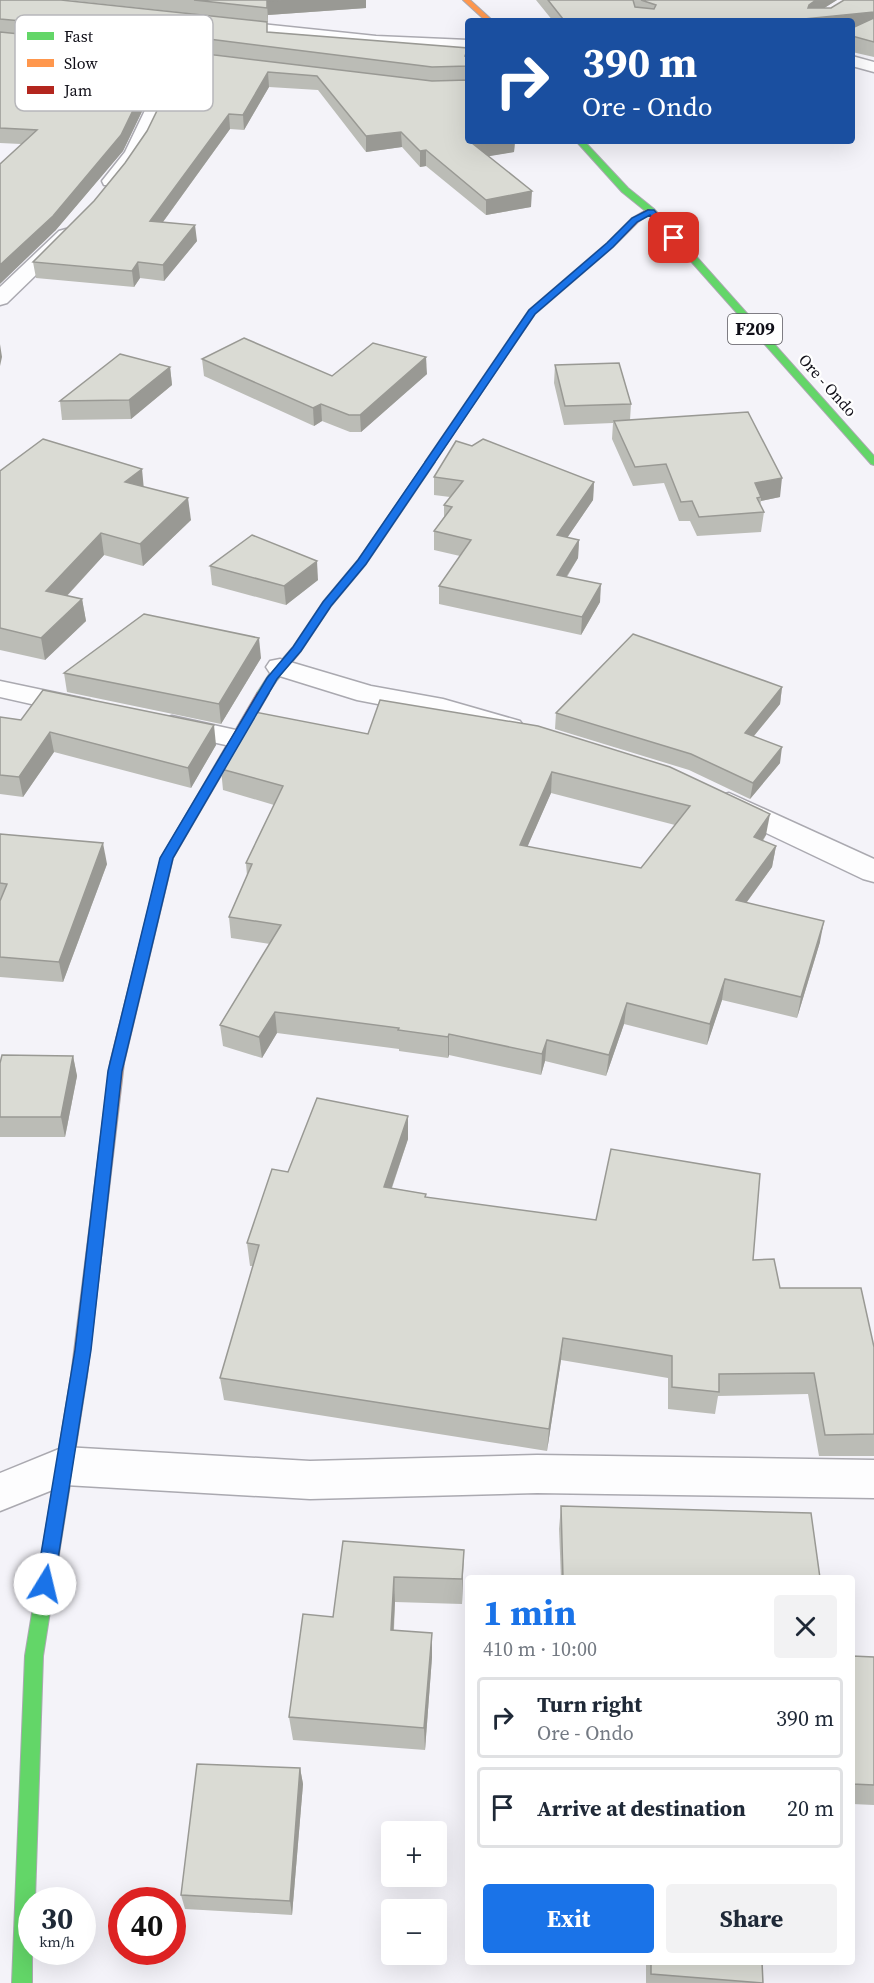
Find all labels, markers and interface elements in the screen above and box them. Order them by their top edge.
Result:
legend [15,15,213,111]
text: Fast [64,25,94,47]
text: 390 m [582,33,697,91]
icon: right [483,42,561,120]
text: Slow [64,52,99,74]
text: Jam [63,79,92,101]
text: Ore - Ondo [582,88,713,125]
pin [648,212,699,263]
icon: arrive [657,221,690,254]
road number: F209 [728,314,782,344]
street label: Ore - Ondo [794,349,862,421]
position arrow [13,1552,77,1616]
text: 1 min [483,1588,576,1637]
button: close [774,1595,837,1658]
text: 410 m · 10:00 [483,1635,597,1663]
text: Turn right [537,1689,642,1719]
icon: right [486,1701,519,1734]
text: 390 m [776,1703,834,1733]
text: Ore - Ondo [537,1719,634,1747]
icon: arrive [486,1791,519,1824]
text: Arrive at destination [537,1793,746,1823]
text: 20 m [787,1793,834,1823]
map controls [381,1821,447,1965]
button: + [381,1821,447,1887]
button: Exit [483,1884,654,1953]
button: Share [666,1884,837,1953]
speed limit sign: 40 [108,1887,186,1965]
text: 30 [41,1898,73,1939]
button: − [381,1899,447,1965]
text: km/h [39,1931,75,1952]

